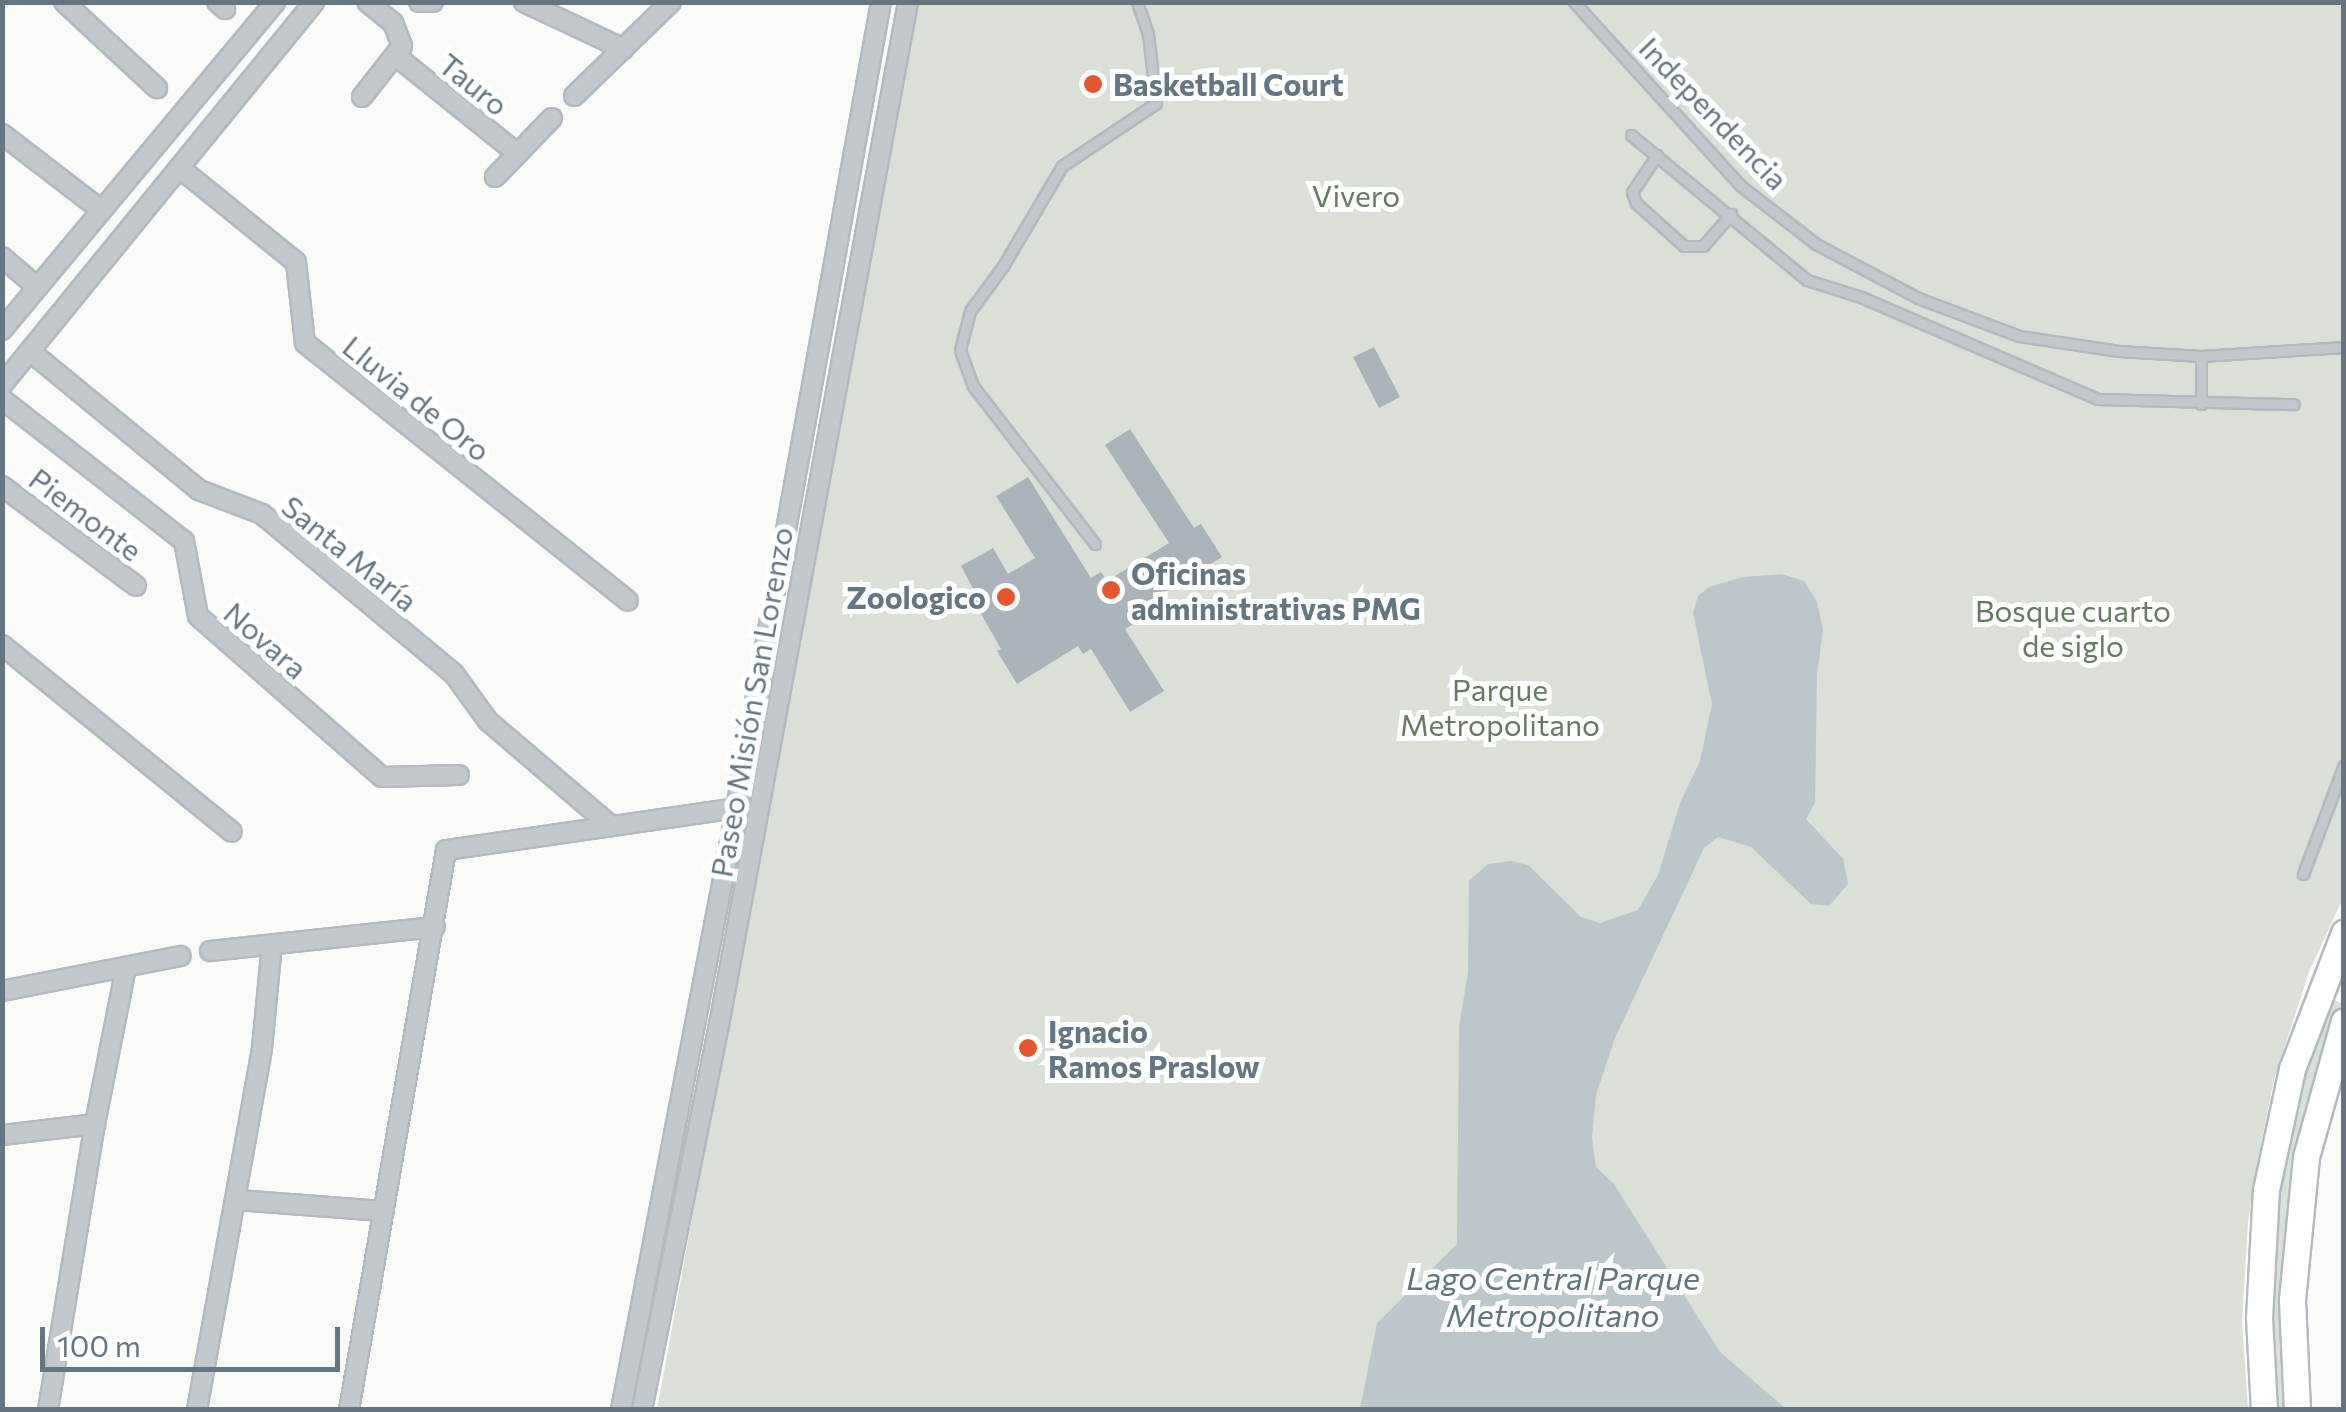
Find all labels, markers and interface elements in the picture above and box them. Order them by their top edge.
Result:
street label: Independencia [1632,29,1796,197]
street label: Tauro [432,45,516,123]
place label: Basketball Court [1113,66,1344,102]
marker: Basketball Court [1082,73,1104,95]
park label: Vivero [1312,177,1400,213]
street label: Lluvia de Oro [336,328,498,468]
street label: Piemonte [23,460,149,568]
street label: Santa María [275,487,425,619]
street label: Paseo Misión San Lorenzo [702,524,800,880]
place label: Oficinas administrativas PMG [1131,555,1421,626]
place label: Zoologico [846,579,986,615]
marker: Oficinas administrativas PMG [1100,579,1122,601]
marker: Zoologico [995,586,1017,608]
park label: Bosque cuarto de siglo [1975,592,2171,662]
street label: Novara [217,594,315,686]
park label: Parque Metropolitano [1400,671,1600,742]
place label: Ignacio Ramos Praslow [1048,1013,1260,1084]
marker: Ignacio Ramos Praslow [1017,1037,1039,1059]
water label: Lago Central Parque Metropolitano [1406,1259,1700,1334]
scale bar [45,1307,345,1369]
text: 100 m [57,1326,141,1363]

